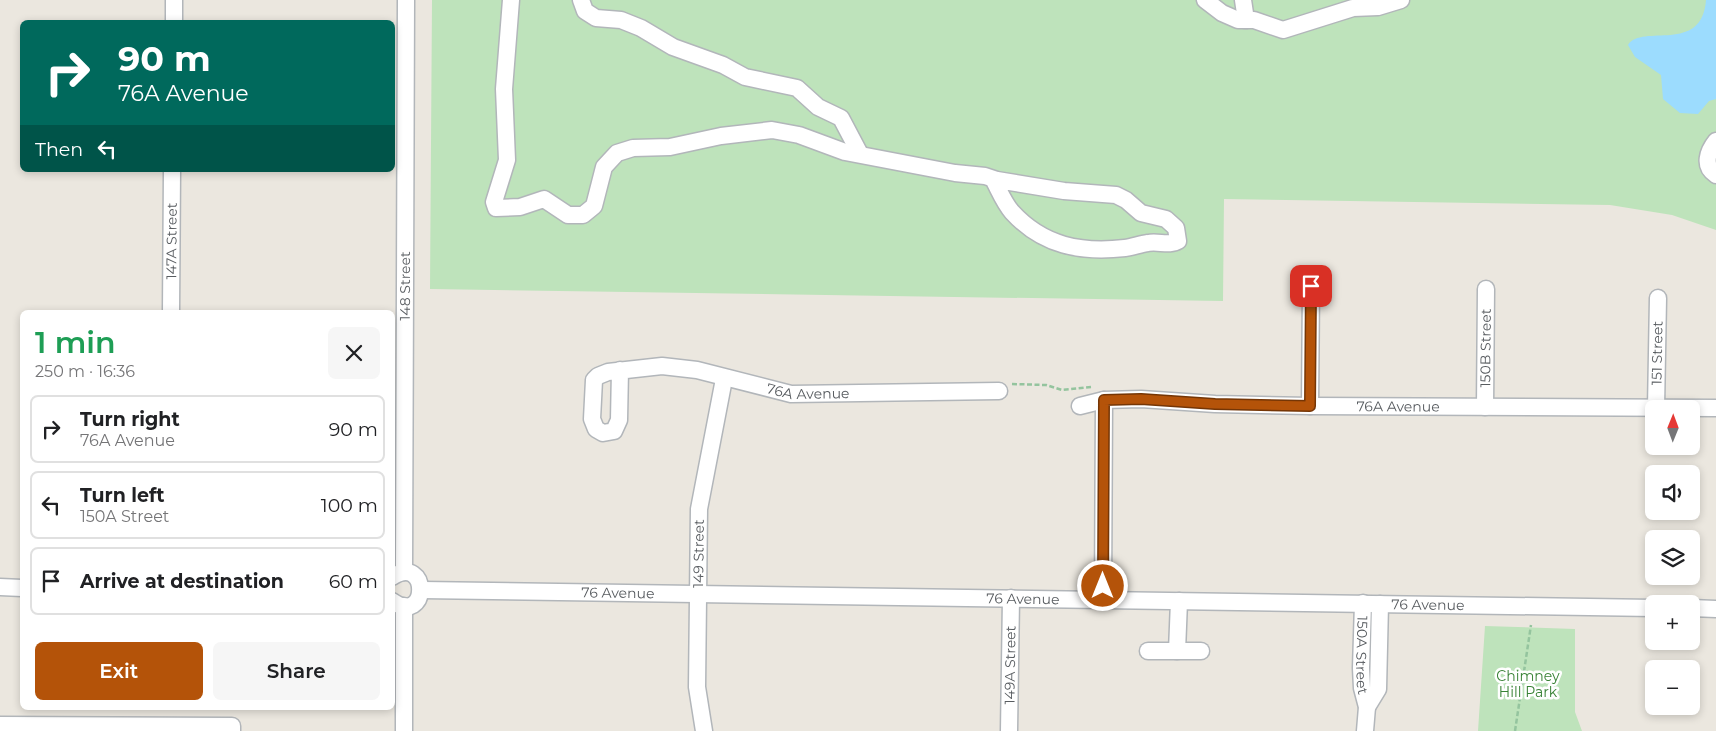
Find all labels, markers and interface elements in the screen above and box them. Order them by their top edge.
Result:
text: 90 m [118,37,211,80]
icon: right [35,40,100,105]
text: 76A Avenue [118,80,249,107]
icon: left [93,135,121,163]
text: Then [35,138,83,161]
street label: 147A Street [162,202,181,280]
street label: 148 Street [396,251,414,321]
pin [1290,265,1332,307]
icon: arrive [1297,272,1325,300]
street label: 150B Street [1476,308,1495,388]
street label: 151 Street [1647,320,1667,385]
text: 1 min [35,324,116,361]
button: close [328,327,380,379]
text: 250 m · 16:36 [35,362,135,381]
street label: 76A Avenue [765,379,850,403]
street label: 76A Avenue [1356,397,1440,416]
north arrow [1645,400,1700,455]
map controls [1645,400,1700,715]
text: Turn right [80,408,180,431]
icon: right [37,415,65,443]
text: 90 m [329,418,378,441]
text: 76A Avenue [80,431,175,450]
button: sound [1645,465,1700,520]
text: Turn left [80,484,165,507]
icon: left [37,491,65,519]
text: 100 m [321,494,378,517]
text: 150A Street [80,507,169,526]
street label: 149 Street [689,519,708,588]
button: layers [1645,530,1700,585]
position arrow [1076,559,1128,611]
icon: arrive [37,567,65,595]
text: Arrive at destination [80,570,284,593]
text: 60 m [329,570,378,593]
street label: 76 Avenue [581,583,655,602]
street label: 76 Avenue [986,589,1060,608]
street label: 76 Avenue [1391,595,1465,614]
button: + [1645,595,1700,650]
street label: 150A Street [1352,616,1372,696]
street label: 149A Street [1000,625,1020,705]
button: Exit [35,642,203,700]
button: Share [213,642,380,700]
button: − [1645,660,1700,715]
park label: Chimney Hill Park [1496,667,1560,701]

